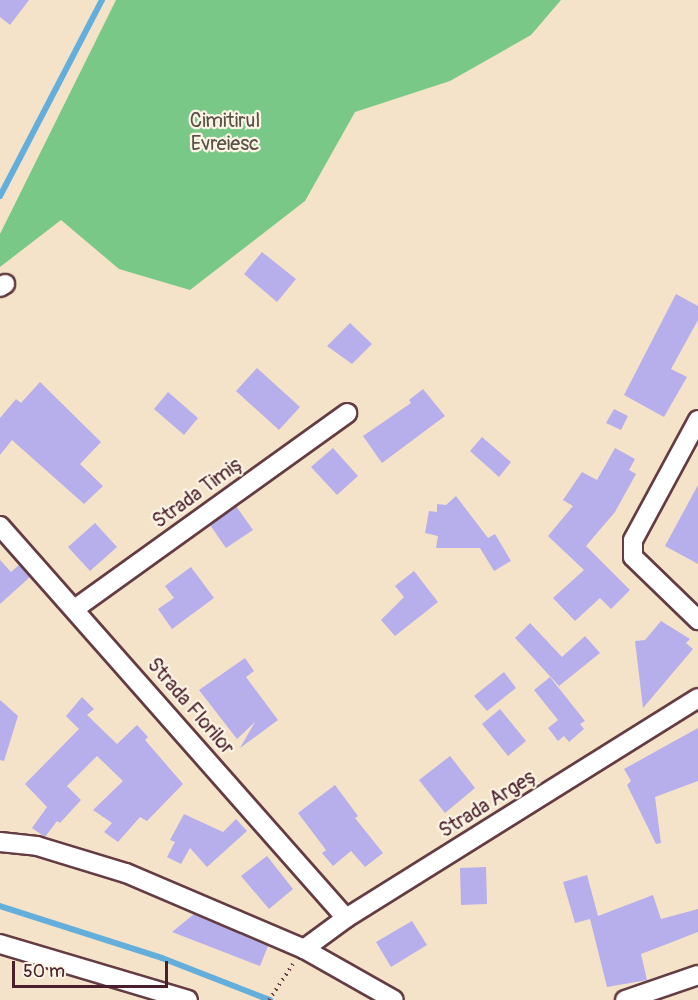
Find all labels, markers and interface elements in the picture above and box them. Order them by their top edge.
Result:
park label: Cimitirul Evreiesc [190,109,260,156]
street label: Strada Timiș [148,451,248,533]
street label: Strada Florilor [142,653,240,759]
street label: Strada Argeș [434,763,542,843]
scale bar [15,949,171,987]
text: 50 m [23,960,65,983]

